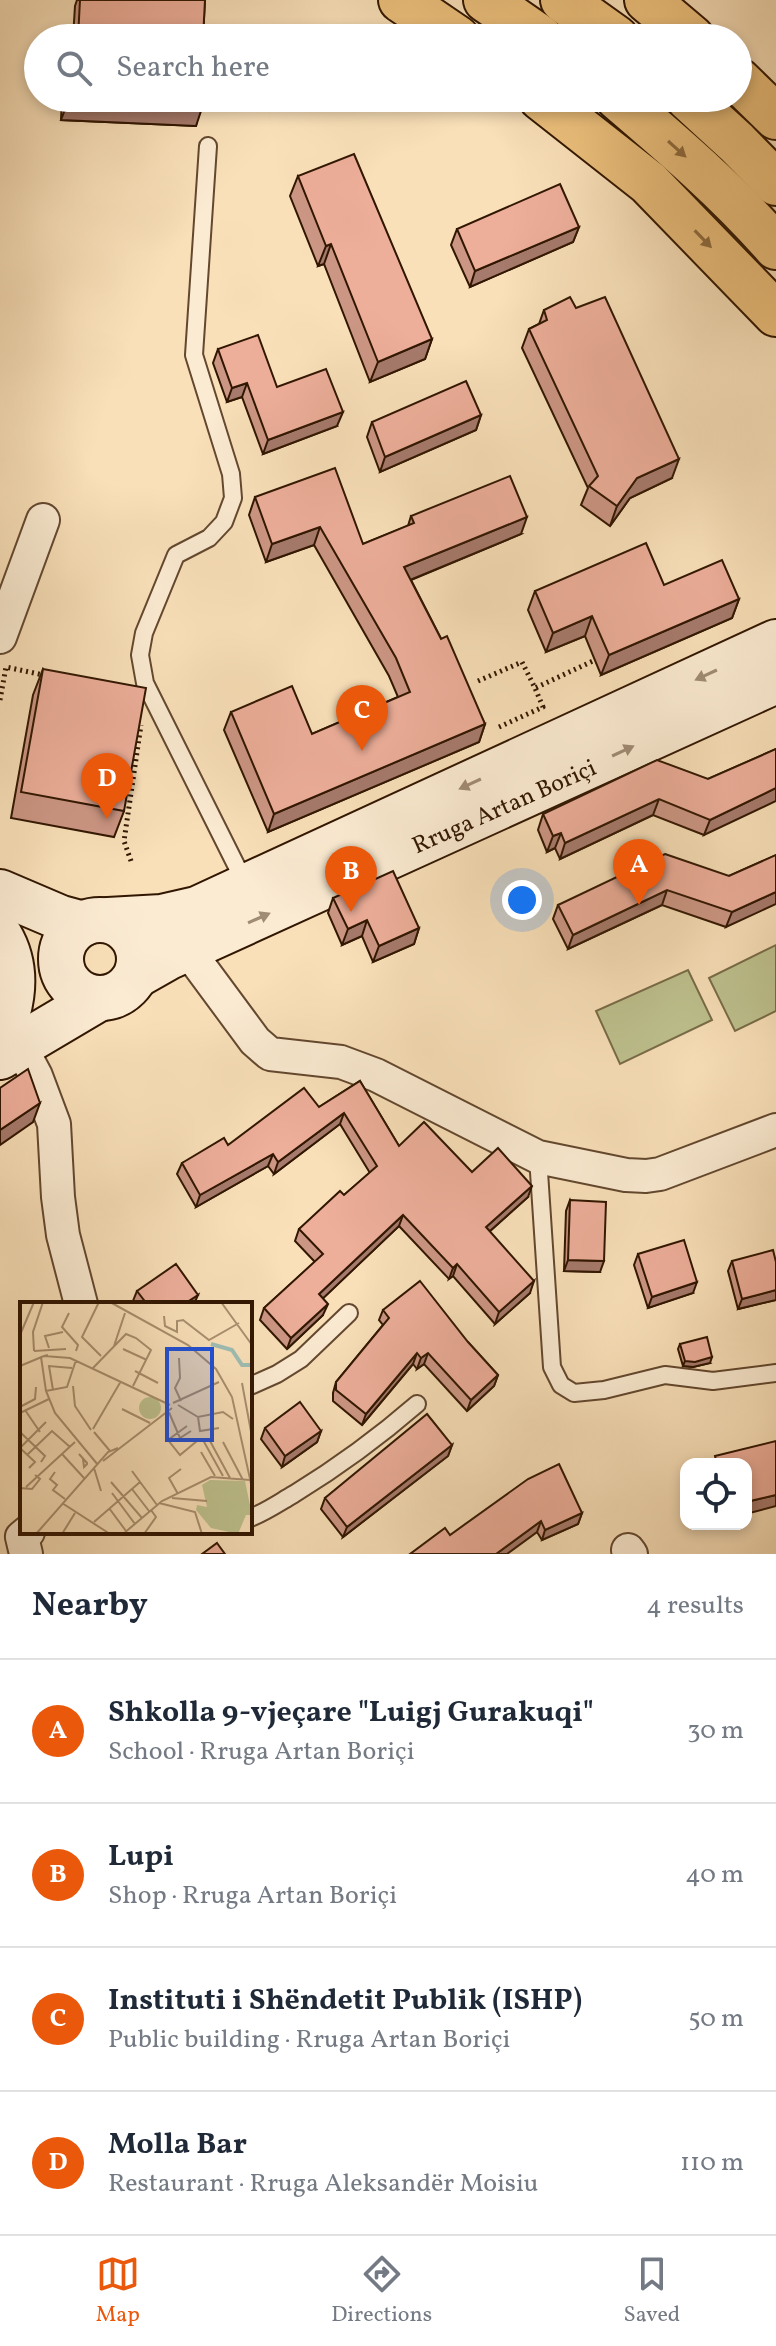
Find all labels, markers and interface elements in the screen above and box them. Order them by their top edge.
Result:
search box [24,24,752,112]
icon: search [52,46,96,90]
text: Search here [116,47,270,89]
one-way arrow [667,140,687,158]
one-way arrow [693,229,712,248]
one-way arrow [694,668,717,682]
pin: C [336,685,388,751]
one-way arrow [611,745,634,758]
street label: Rruga Artan Boriçi [407,752,602,864]
pin: D [81,753,133,819]
one-way arrow [458,778,481,791]
pin: A [613,839,665,905]
pin: B [325,846,377,912]
your location [502,880,542,920]
one-way arrow [247,911,271,924]
inset map [20,1302,252,1534]
map controls [680,1458,752,1530]
button: locate [680,1458,752,1530]
text: Nearby [32,1583,148,1630]
text: 4 results [646,1588,744,1624]
text: Shkolla 9-vjeçare "Luigj Gurakuqi" [108,1692,594,1734]
text: A [49,1713,67,1749]
text: 30 m [687,1713,744,1749]
text: School · Rruga Artan Boriçi [108,1734,414,1770]
text: Lupi [108,1836,174,1878]
text: B [49,1857,67,1893]
text: 40 m [685,1857,744,1893]
text: Shop · Rruga Artan Boriçi [108,1878,397,1914]
text: Instituti i Shëndetit Publik (ISHP) [108,1980,582,2022]
text: C [50,2001,66,2037]
text: 50 m [688,2001,744,2037]
text: Public building · Rruga Artan Boriçi [108,2022,510,2058]
text: Molla Bar [108,2124,247,2166]
text: D [48,2145,68,2181]
text: 110 m [680,2145,744,2181]
text: Restaurant · Rruga Aleksandër Moisiu [108,2166,538,2202]
tab: Map [96,2252,140,2331]
tab: Directions [331,2252,432,2331]
tab: Saved [624,2252,680,2331]

